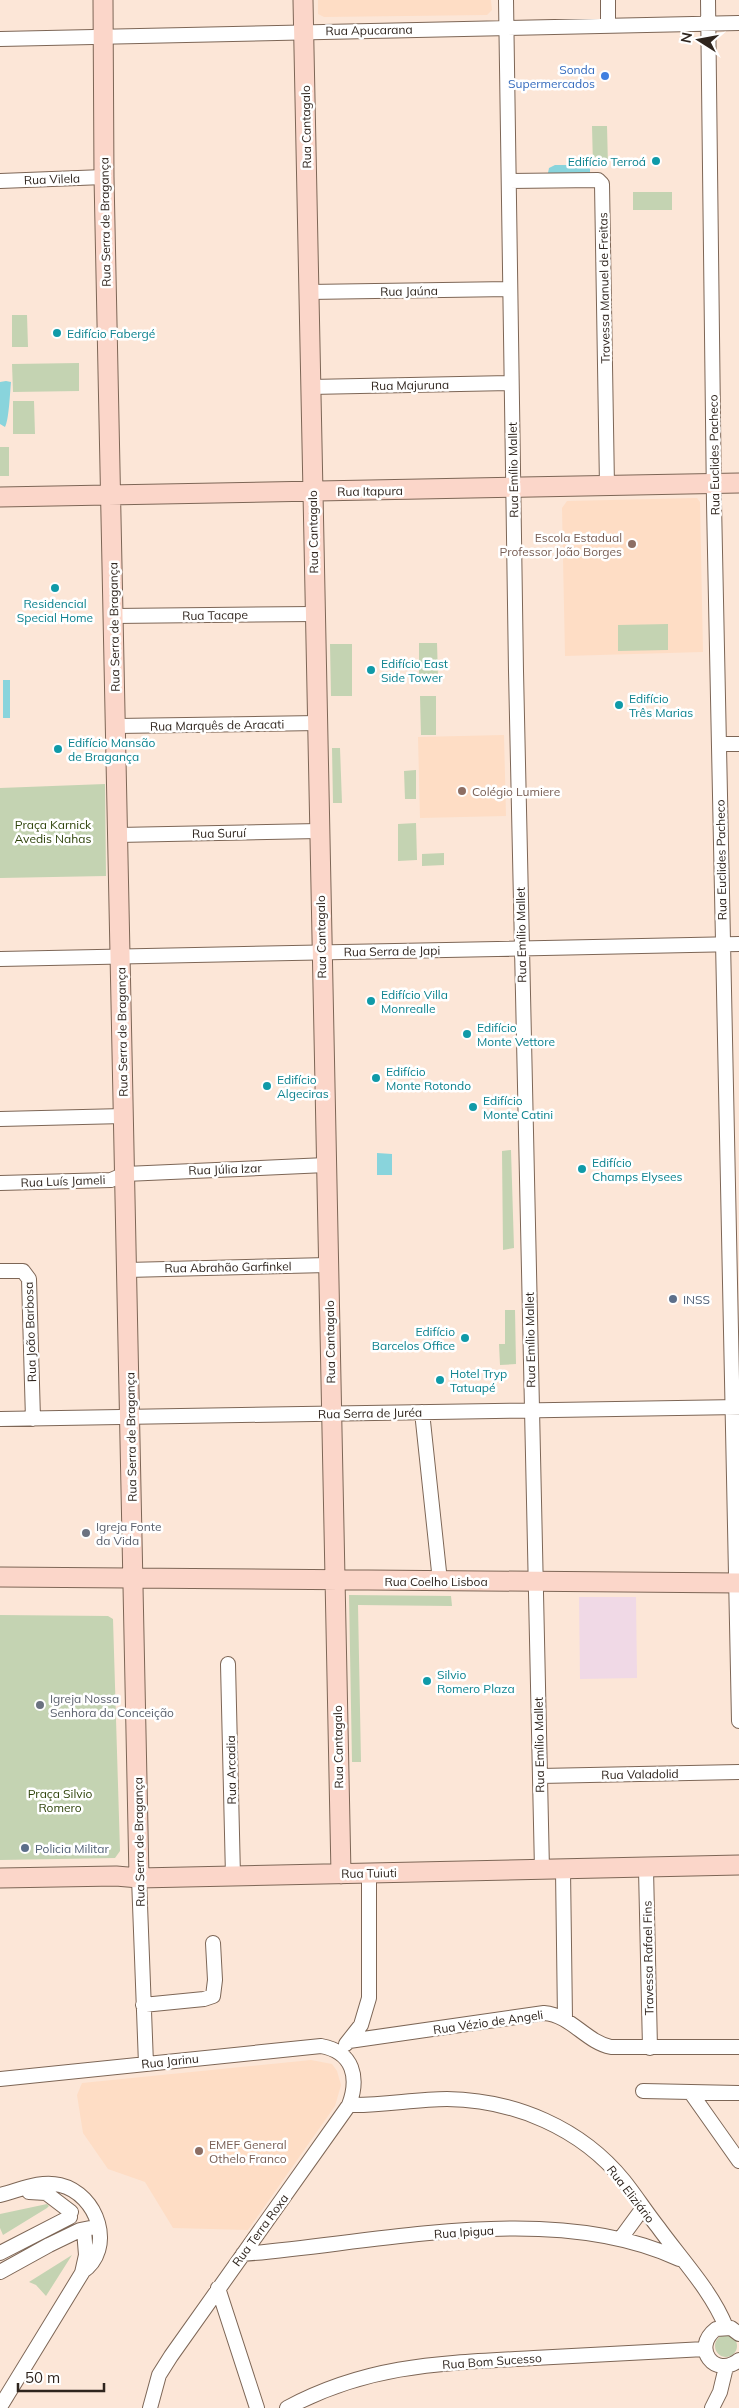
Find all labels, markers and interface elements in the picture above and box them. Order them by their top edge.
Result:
north arrow [674,15,724,65]
street label: Rua Apucarana [325,22,413,38]
text: N [676,31,696,44]
place label: Sonda Supermercados [508,62,595,91]
marker: Sonda Supermercados [599,70,611,82]
street label: Rua Cantagalo [298,85,314,169]
place label: Edifício Terroá [568,154,646,169]
marker: Edifício Terroá [650,155,662,167]
street label: Rua Serra de Bragança [96,157,114,287]
street label: Rua Vilela [24,171,80,187]
street label: Travessa Manuel de Freitas [595,212,613,364]
street label: Rua Jaúna [380,283,438,299]
place label: Edifício Fabergé [67,326,155,341]
marker: Edifício Fabergé [51,327,63,339]
street label: Rua Majuruna [371,377,449,393]
street label: Rua Euclides Pacheco [705,394,723,516]
street label: Rua Emílio Mallet [505,422,521,518]
street label: Rua Itapura [337,483,403,499]
street label: Rua Cantagalo [305,490,321,574]
place label: Escola Estadual Professor João Borges [500,530,622,559]
marker: Escola Estadual Professor João Borges [626,538,638,550]
street label: Rua Serra de Bragança [105,562,123,692]
marker: Residencial Special Home [49,582,61,594]
place label: Residencial Special Home [17,596,93,625]
street label: Rua Tacape [182,607,248,623]
place label: Edifício East Side Tower [381,656,448,685]
marker: Edifício East Side Tower [365,664,377,676]
place label: Edifício Três Marias [629,691,693,720]
marker: Edifício Três Marias [613,699,625,711]
street label: Rua Marquês de Aracati [150,716,284,734]
place label: Edifício Mansão de Bragança [68,735,155,764]
marker: Edifício Mansão de Bragança [52,743,64,755]
place label: Colégio Lumiere [472,784,560,799]
marker: Colégio Lumiere [456,785,468,797]
street label: Rua Euclides Pacheco [712,799,730,921]
park label: Praça Karnick Avedis Nahas [15,817,92,846]
street label: Rua Suruí [192,825,247,841]
street label: Rua Emílio Mallet [513,887,529,983]
street label: Rua Cantagalo [313,895,329,979]
street label: Rua Serra de Japi [344,943,441,959]
street label: Rua Serra de Bragança [113,967,131,1097]
place label: Edifício Villa Monrealle [381,987,448,1016]
marker: Edifício Villa Monrealle [365,995,377,1007]
place label: Edifício Monte Vettore [477,1020,555,1049]
marker: Edifício Monte Vettore [461,1028,473,1040]
place label: Edifício Monte Rotondo [386,1064,471,1093]
place label: Edifício Algeciras [277,1072,329,1101]
marker: Edifício Monte Rotondo [370,1072,382,1084]
marker: Edifício Algeciras [261,1080,273,1092]
place label: Edifício Monte Catini [483,1093,553,1122]
marker: Edifício Monte Catini [467,1101,479,1113]
place label: Edifício Champs Elysees [592,1155,682,1184]
street label: Rua Júlia Izar [188,1160,263,1178]
marker: Edifício Champs Elysees [576,1163,588,1175]
street label: Rua Luís Jameli [20,1172,106,1190]
street label: Rua Abrahão Garfinkel [164,1258,292,1276]
street label: Rua João Barbosa [21,1282,39,1382]
street label: Rua Emílio Mallet [522,1292,538,1388]
place label: INSS [683,1292,710,1307]
marker: INSS [667,1293,679,1305]
street label: Rua Cantagalo [322,1300,338,1384]
place label: Edifício Barcelos Office [372,1324,455,1353]
marker: Edifício Barcelos Office [459,1332,471,1344]
place label: Hotel Tryp Tatuapé [450,1366,507,1395]
street label: Rua Serra de Bragança [122,1372,140,1502]
marker: Hotel Tryp Tatuapé [434,1374,446,1386]
street label: Rua Serra de Juréa [318,1405,422,1421]
place label: Igreja Fonte da Vida [96,1519,161,1548]
marker: Igreja Fonte da Vida [80,1527,92,1539]
street label: Rua Coelho Lisboa [384,1574,488,1589]
place label: Silvio Romero Plaza [437,1667,515,1696]
marker: Silvio Romero Plaza [421,1675,433,1687]
place label: Igreja Nossa Senhora da Conceição [50,1691,174,1720]
street label: Rua Emílio Mallet [531,1697,547,1793]
marker: Igreja Nossa Senhora da Conceição [34,1699,46,1711]
street label: Rua Cantagalo [330,1705,346,1789]
street label: Rua Arcadia [223,1735,239,1805]
street label: Rua Valadolid [601,1766,679,1782]
street label: Rua Serra de Bragança [130,1777,148,1907]
park label: Praça Silvio Romero [28,1786,92,1815]
place label: Policia Militar [35,1841,110,1856]
marker: Policia Militar [19,1842,31,1854]
street label: Rua Tuiuti [341,1865,397,1881]
street label: Travessa Rafael Fins [640,1901,656,2015]
street label: Rua Vézio de Angeli [432,2007,544,2037]
street label: Rua Jarinu [140,2051,200,2071]
place label: EMEF General Othelo Franco [209,2137,287,2166]
marker: EMEF General Othelo Franco [193,2145,205,2157]
street label: Rua Eliziário [604,2162,658,2226]
street label: Rua Terra Roxa [229,2191,291,2269]
street label: Rua Ipigua [434,2222,494,2242]
street label: Rua Bom Sucesso [442,2350,542,2372]
scale bar [18,2360,104,2392]
text: 50 m [25,2368,60,2387]

